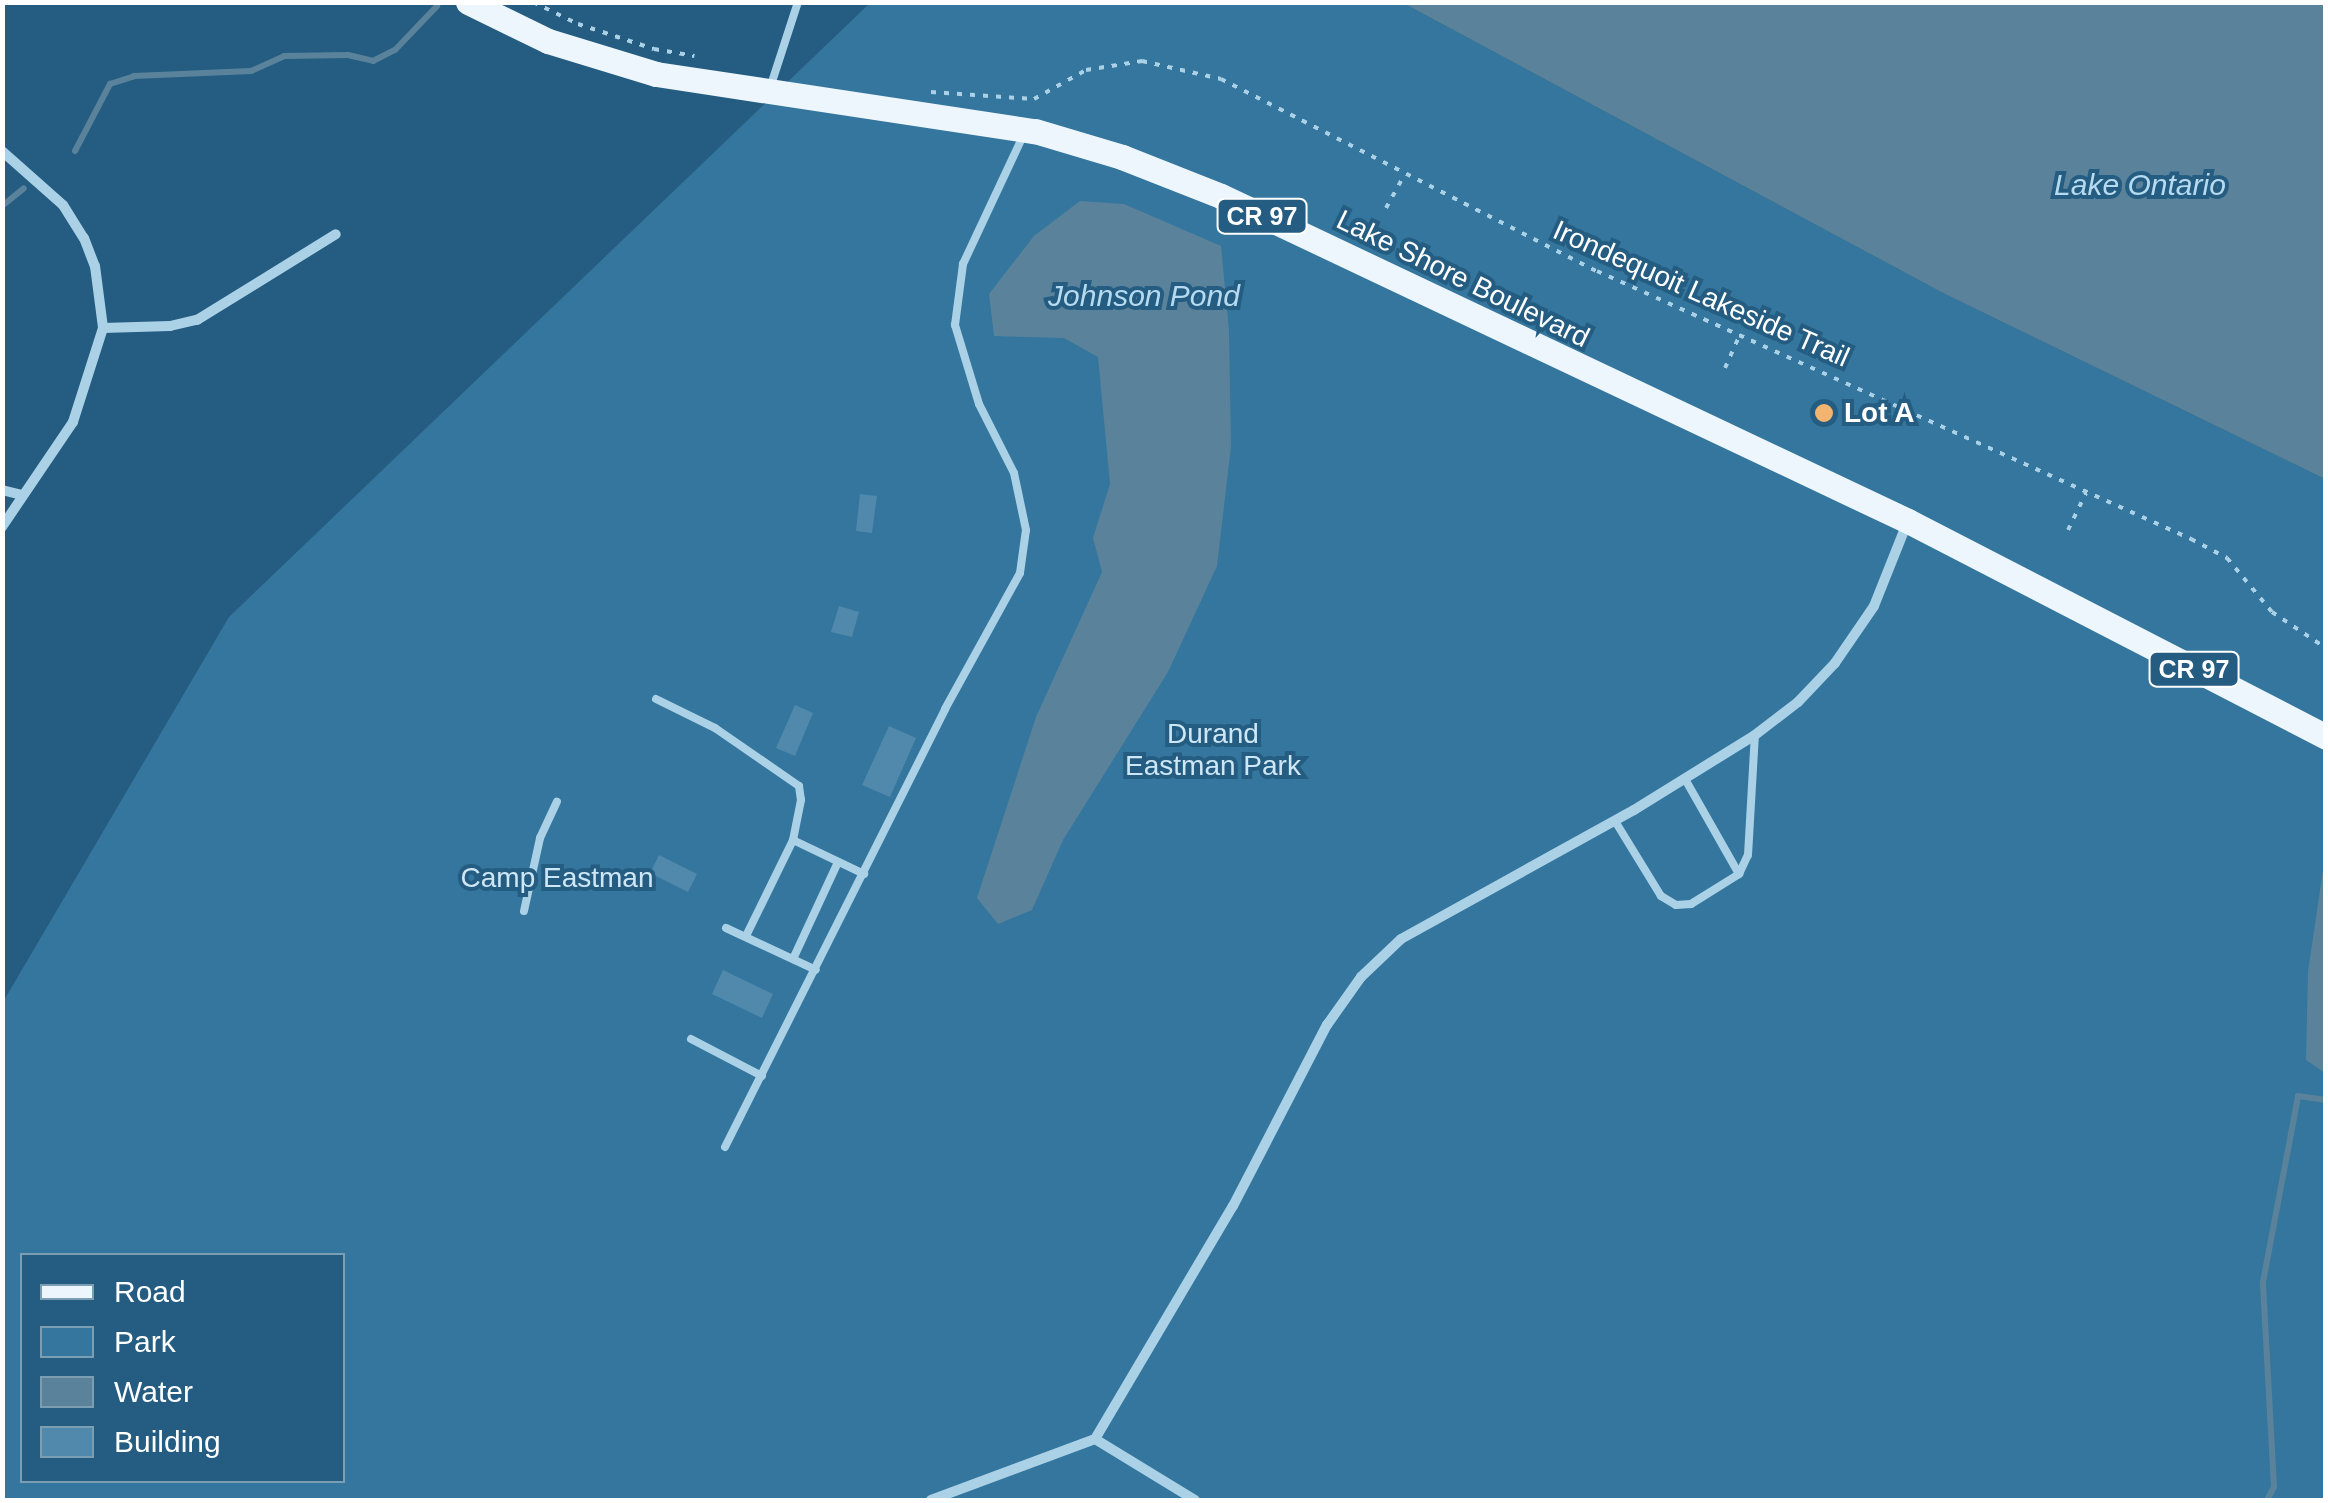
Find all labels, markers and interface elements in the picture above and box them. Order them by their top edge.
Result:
water label: Lake Ontario [2054,167,2226,203]
road number: CR 97 [1214,196,1310,236]
street label: Lake Shore Boulevard [1331,203,1595,355]
street label: Irondequoit Lakeside Trail [1547,213,1855,375]
water label: Johnson Pond [1048,278,1240,314]
place label: Lot A [1844,396,1916,430]
marker: Lot A [1813,402,1835,424]
road number: CR 97 [2146,649,2242,689]
park label: Durand Eastman Park [1125,717,1301,783]
park label: Camp Eastman [461,861,653,895]
legend [20,1253,345,1483]
text: Road [114,1275,186,1308]
text: Park [114,1325,176,1358]
text: Water [114,1375,193,1408]
text: Building [114,1425,221,1458]

